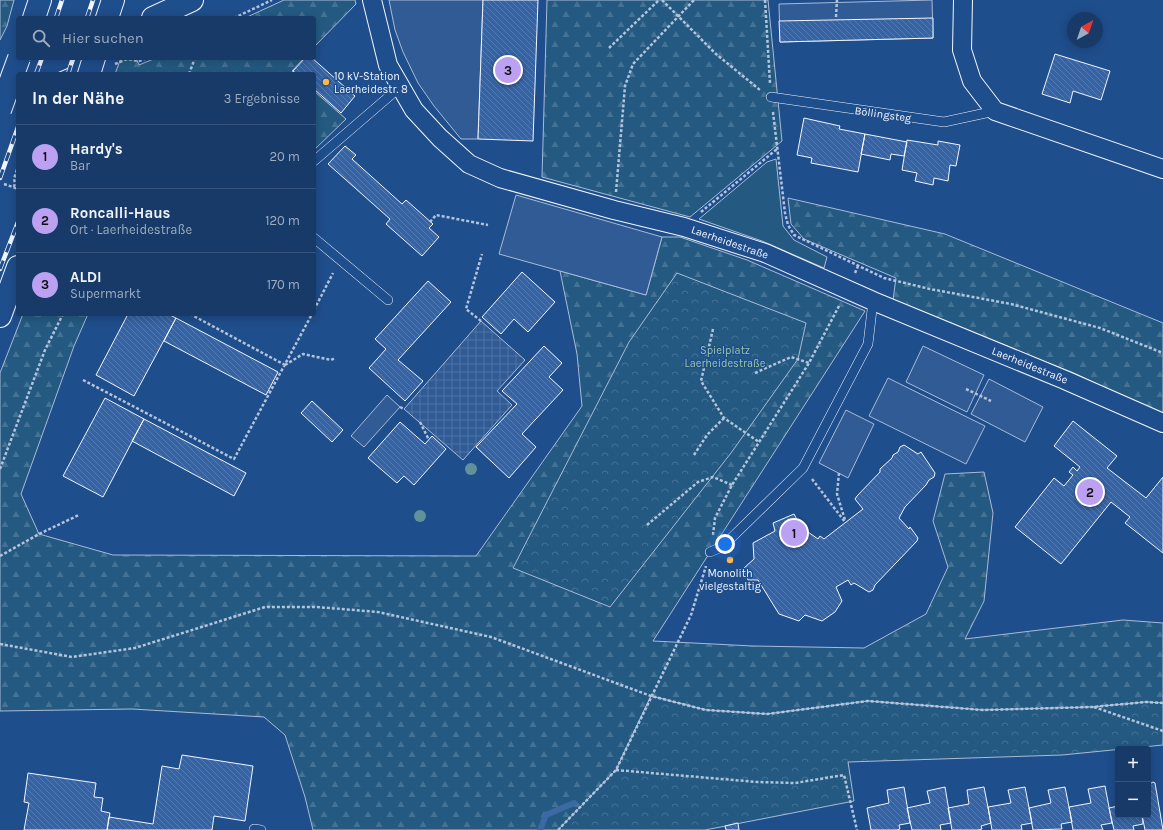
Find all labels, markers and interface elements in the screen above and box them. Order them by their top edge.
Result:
north arrow [1067,12,1103,48]
search box [16,16,316,60]
icon: search [30,27,52,49]
text: Hier suchen [62,29,144,47]
pin: 3 [495,55,521,85]
place label: 10 kV-Station Laerheidestr. 8 [334,70,408,96]
marker: 10 kV-Station Laerheidestr. 8 [321,77,331,87]
text: In der Nähe [32,88,124,108]
text: 3 Ergebnisse [224,91,300,106]
street label: Böllingsteg [854,104,913,125]
text: Hardy's [70,140,123,158]
text: 1 [43,149,47,164]
text: 20 m [270,149,300,164]
text: Bar [70,158,90,173]
text: Roncalli-Haus [70,204,171,222]
text: 2 [41,213,49,228]
text: 120 m [265,213,300,228]
text: Ort · Laerheidestraße [70,222,192,237]
street label: Laerheidestraße [689,223,771,262]
text: ALDI [70,268,102,286]
text: 3 [41,277,49,292]
text: 170 m [267,277,300,292]
text: Supermarkt [70,286,141,301]
park label: Spielplatz Laerheidestraße [685,344,766,370]
street label: Laerheidestraße [990,344,1070,387]
pin: 2 [1077,477,1103,507]
pin: 1 [781,518,807,548]
your location [715,534,735,554]
marker: Monolith vielgestaltig [725,555,735,565]
place label: Monolith vielgestaltig [699,567,762,593]
map controls [1115,746,1151,818]
button: + [1115,746,1151,782]
button: − [1115,782,1151,818]

